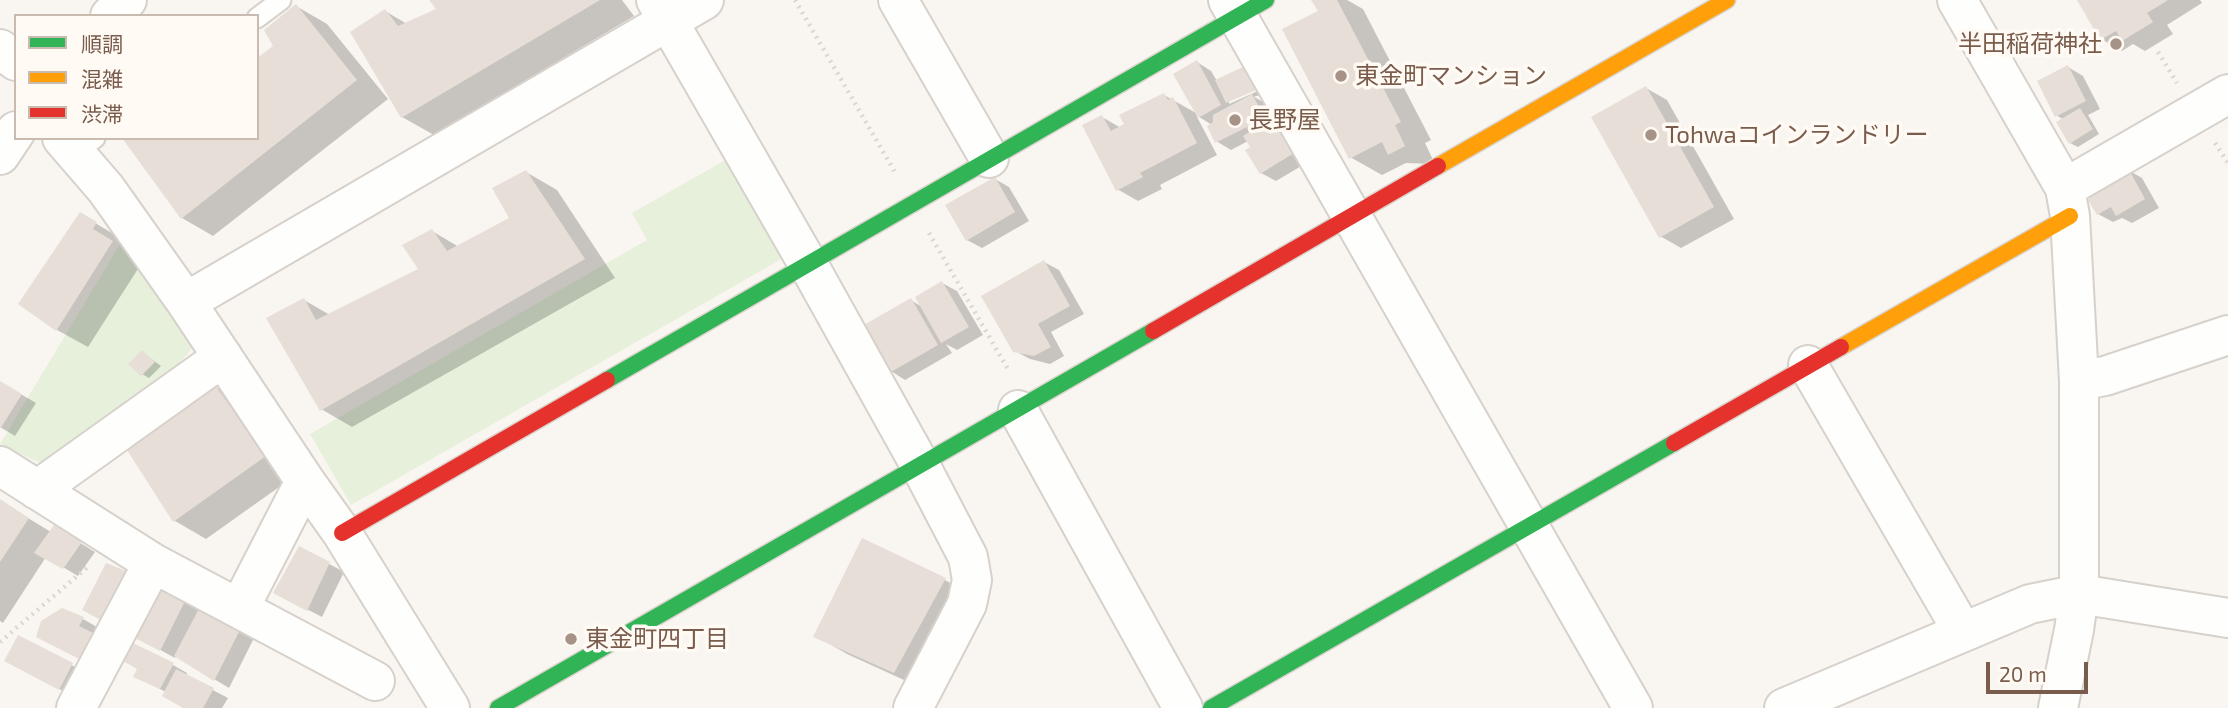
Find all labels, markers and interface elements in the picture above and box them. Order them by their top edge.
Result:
legend [14,14,259,140]
place label: 半田稲荷神社 [1958,30,2102,58]
text: 順調 [81,31,123,56]
marker: 半田稲荷神社 [2108,36,2124,52]
place label: 東金町マンション [1355,62,1547,90]
text: 混雑 [81,66,123,91]
marker: 東金町マンション [1333,68,1349,84]
text: 渋滞 [81,101,123,126]
place label: 長野屋 [1249,106,1321,134]
marker: 長野屋 [1227,112,1243,128]
place label: Tohwaコインランドリー [1665,121,1929,149]
marker: Tohwaコインランドリー [1643,127,1659,143]
place label: 東金町四丁目 [585,625,729,653]
marker: 東金町四丁目 [563,631,579,647]
scale bar [1990,648,2092,692]
text: 20 m [1999,661,2047,686]

